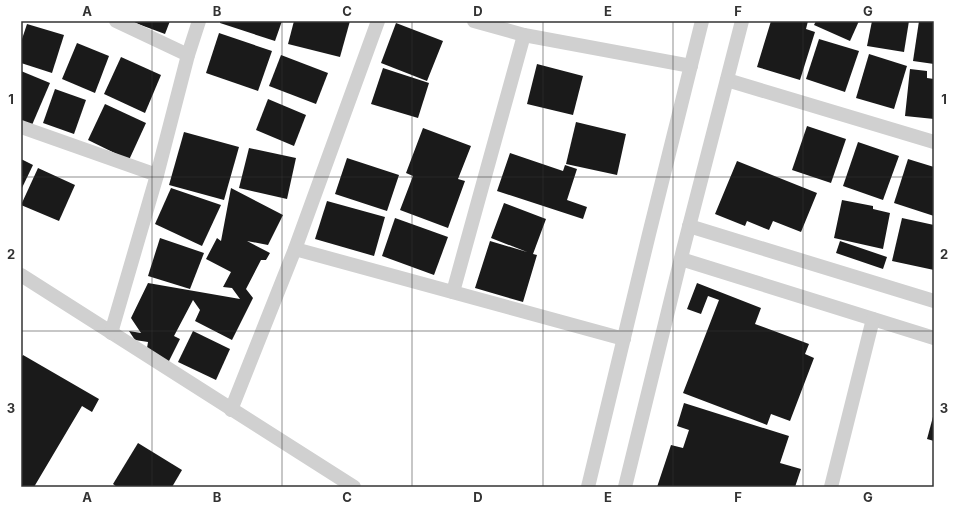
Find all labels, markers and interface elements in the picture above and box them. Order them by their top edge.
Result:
text: A [82,3,92,19]
text: B [213,3,222,19]
text: C [342,3,352,19]
text: D [473,3,483,19]
text: E [604,3,612,19]
text: F [734,3,742,19]
text: G [863,3,873,19]
text: 1 [8,91,14,107]
text: 1 [941,91,947,107]
text: 2 [7,246,15,262]
text: 2 [940,246,948,262]
text: 3 [7,400,15,416]
text: 3 [940,400,948,416]
text: A [82,489,92,505]
text: B [213,489,222,505]
text: C [342,489,352,505]
text: D [473,489,483,505]
text: E [604,489,612,505]
text: F [734,489,742,505]
text: G [863,489,873,505]

